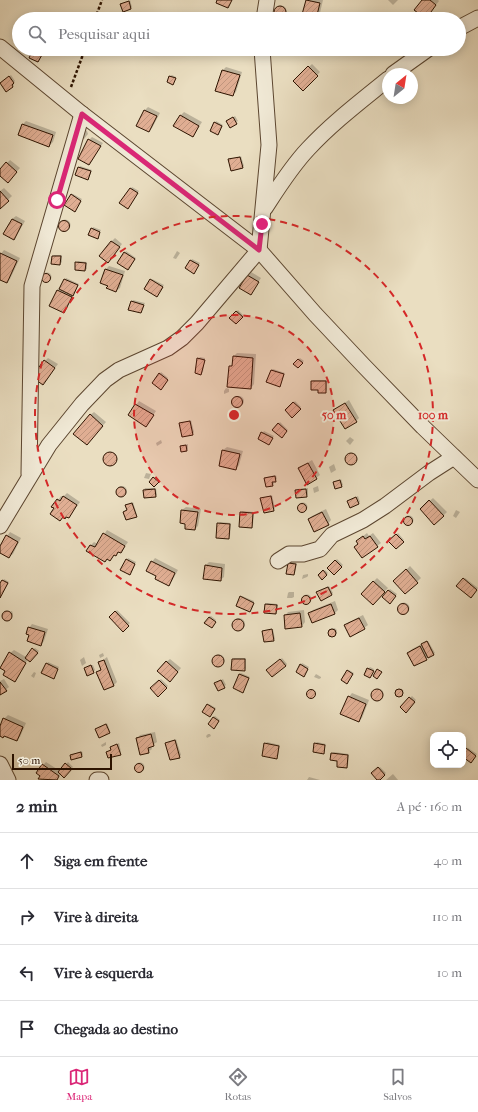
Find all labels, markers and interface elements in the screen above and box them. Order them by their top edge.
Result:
search box [12,12,466,56]
icon: search [26,23,48,45]
text: Pesquisar aqui [58,25,150,43]
north arrow [382,68,418,104]
route start [48,191,66,209]
route end [253,215,271,233]
centre of rings [227,408,241,422]
text: 50 m [322,408,347,422]
text: 100 m [418,408,449,422]
map controls [430,732,466,768]
button: locate [430,732,466,768]
scale bar [12,752,112,771]
text: 50 m [18,754,40,767]
text: 2 min [16,796,57,816]
text: A pé · 160 m [397,799,462,814]
icon: ahead [16,850,38,872]
text: Siga em frente [54,852,147,870]
text: 40 m [434,853,462,868]
icon: right [16,906,38,928]
text: Vire à direita [54,908,138,926]
text: 110 m [432,909,462,924]
icon: left [16,962,38,984]
text: Vire à esquerda [54,964,153,982]
text: 10 m [437,965,462,980]
icon: arrive [16,1018,38,1040]
text: Chegada ao destino [54,1020,178,1038]
tab: Mapa [66,1066,92,1103]
tab: Rotas [225,1066,251,1103]
tab: Salvos [383,1066,412,1103]

